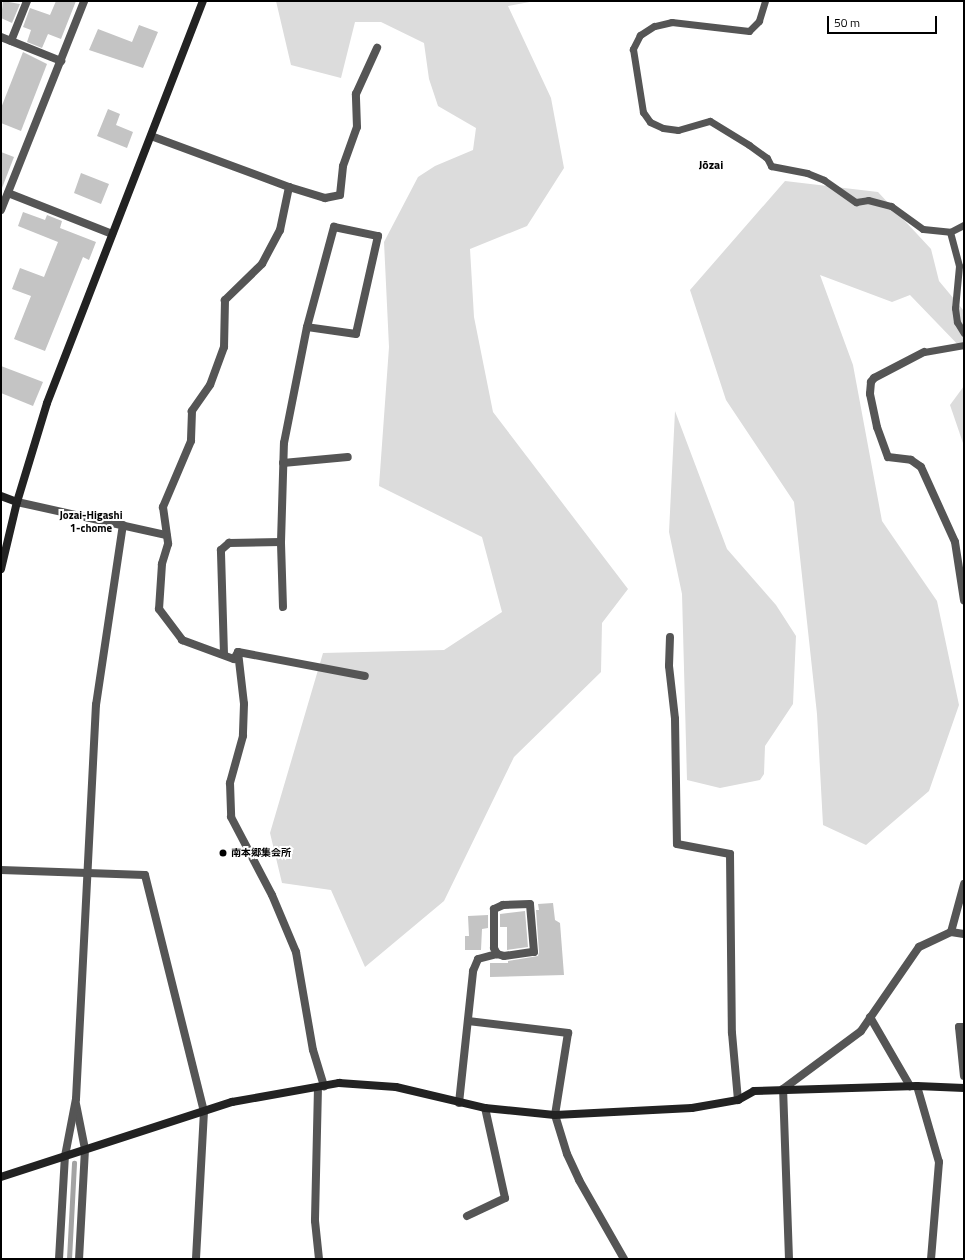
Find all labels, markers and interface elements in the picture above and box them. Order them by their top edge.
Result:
scale bar [829,8,939,34]
text: 50 m [834,13,860,32]
district label: Jōzai [699,158,723,172]
district label: Jozai-Higashi 1-chome [60,509,122,535]
place label: 南本郷集会所 [231,847,291,859]
marker: 南本郷集会所 [218,848,228,858]

